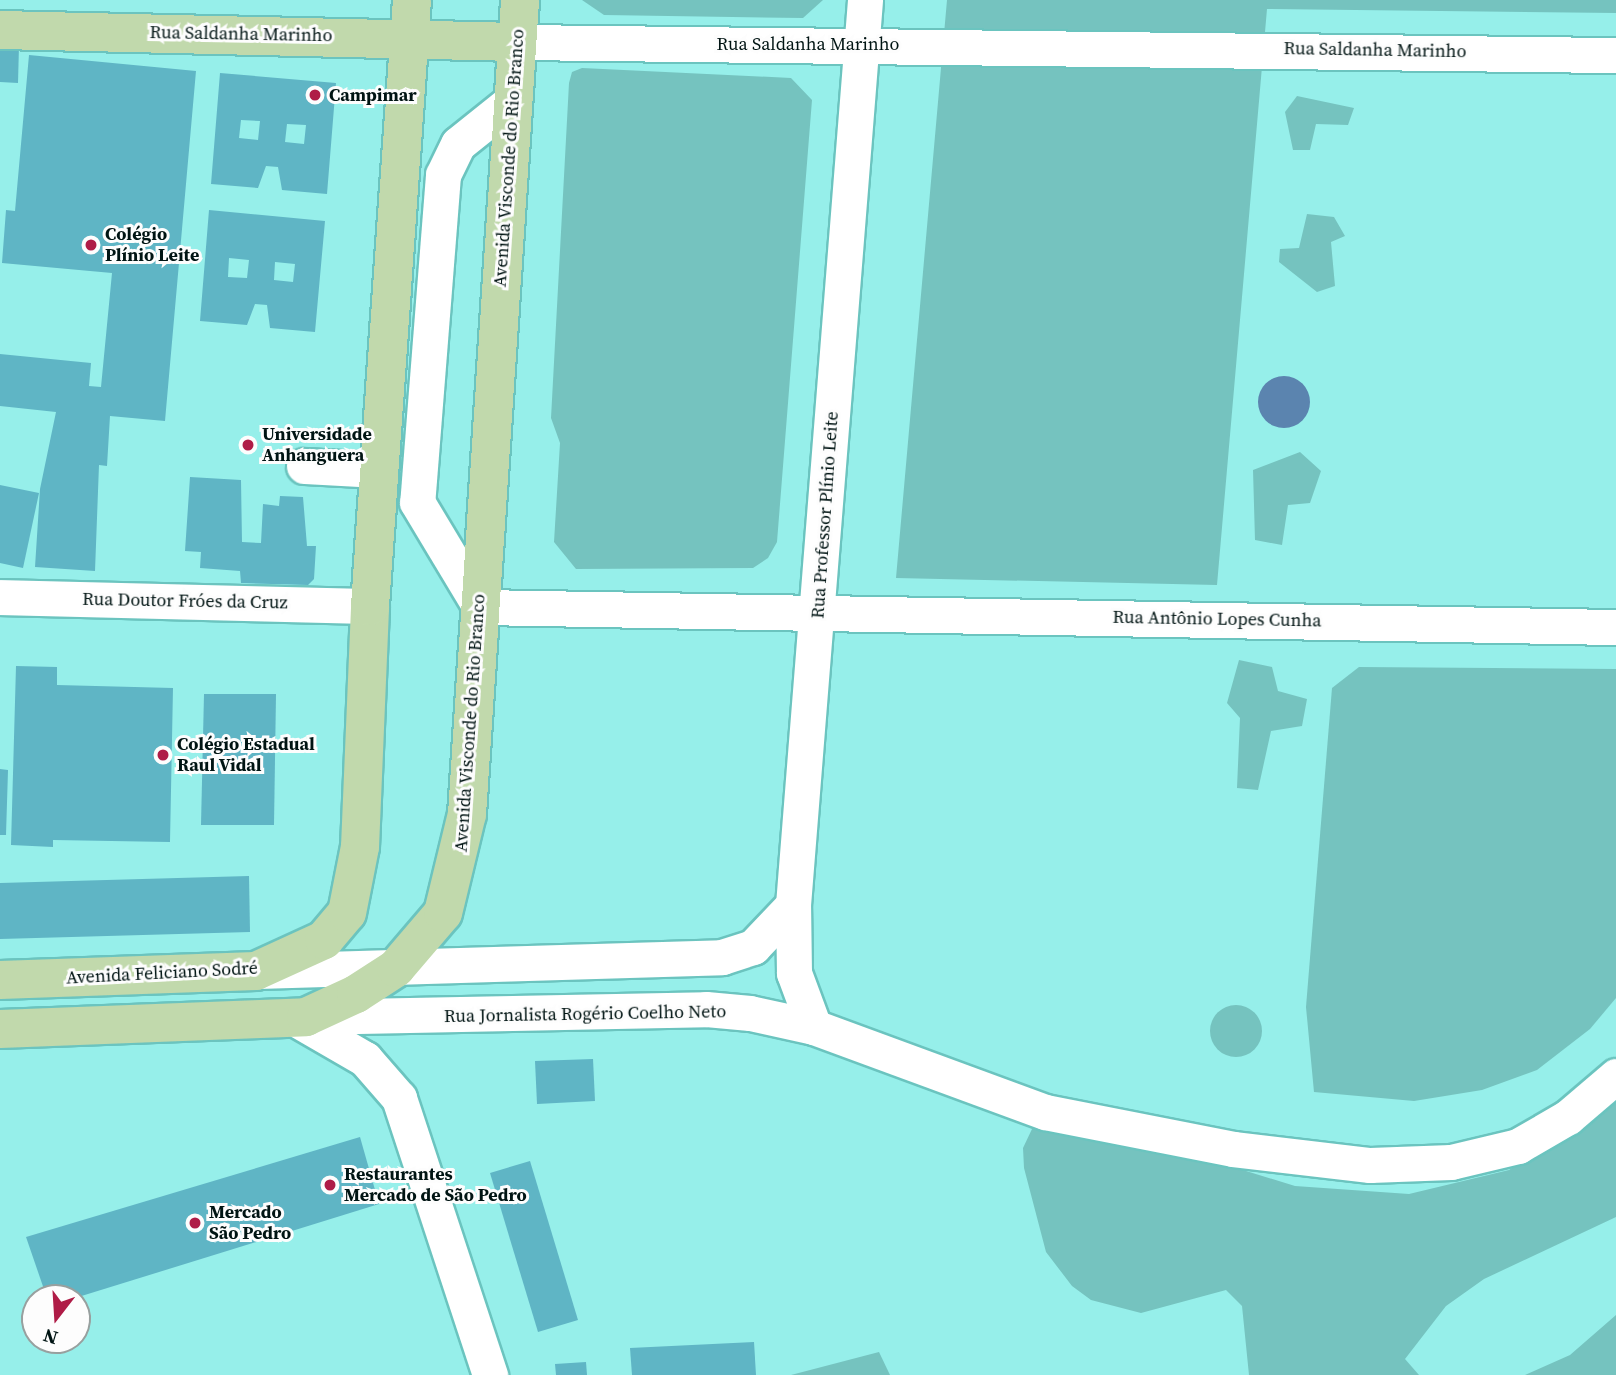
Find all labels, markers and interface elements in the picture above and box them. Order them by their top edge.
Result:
street label: Rua Saldanha Marinho [149,22,333,46]
street label: Avenida Visconde do Rio Branco [489,28,529,288]
street label: Rua Saldanha Marinho [717,33,899,55]
street label: Rua Saldanha Marinho [1283,38,1467,62]
place label: Campimar [329,84,417,106]
marker: Campimar [307,87,323,103]
place label: Colégio Plínio Leite [105,224,199,266]
marker: Colégio Plínio Leite [83,237,99,253]
street label: Rua Professor Plínio Leite [807,411,843,619]
place label: Universidade Anhanguera [262,424,372,466]
marker: Universidade Anhanguera [240,437,256,453]
street label: Rua Doutor Fróes da Cruz [82,588,288,614]
street label: Avenida Visconde do Rio Branco [450,593,490,853]
street label: Rua Antônio Lopes Cunha [1112,606,1322,632]
place label: Colégio Estadual Raul Vidal [177,734,315,776]
marker: Colégio Estadual Raul Vidal [155,747,171,763]
street label: Avenida Feliciano Sodré [66,957,258,989]
street label: Rua Jornalista Rogério Coelho Neto [444,1001,726,1027]
place label: Restaurantes Mercado de São Pedro [344,1164,527,1206]
marker: Restaurantes Mercado de São Pedro [322,1177,338,1193]
place label: Mercado São Pedro [209,1202,291,1244]
marker: Mercado São Pedro [187,1215,203,1231]
north arrow [21,1284,91,1354]
text: N [40,1323,61,1352]

